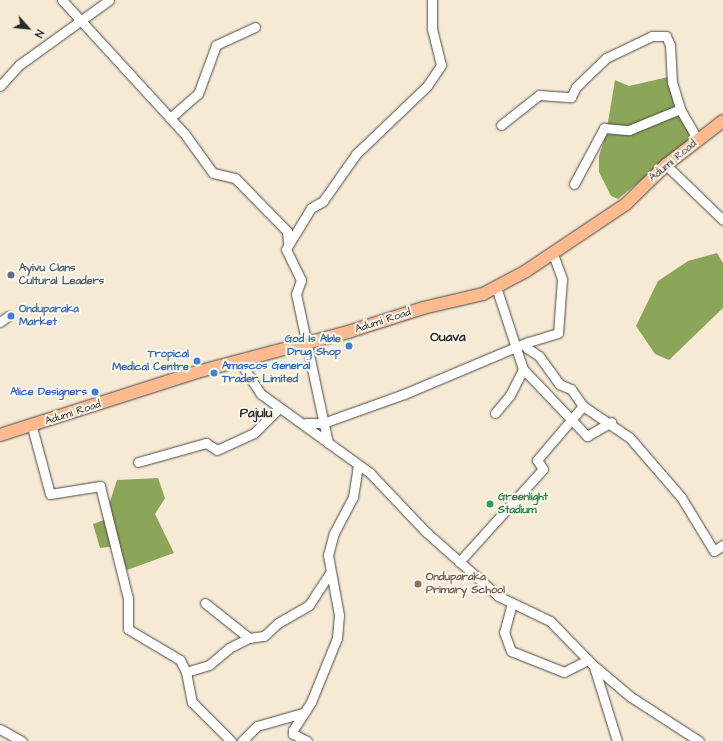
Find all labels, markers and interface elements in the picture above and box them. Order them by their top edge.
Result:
north arrow [8,8,48,48]
text: N [31,27,47,40]
street label: Adumi Road [646,137,700,185]
place label: Ayivu Clans Cultural Leaders [19,262,104,288]
marker: Ayivu Clans Cultural Leaders [6,270,16,280]
place label: Onduparaka Market [19,303,79,329]
street label: Adumi Road [353,306,413,336]
marker: Onduparaka Market [6,311,16,321]
district label: Ouava [430,329,466,345]
place label: God Is Able Drug Shop [285,333,341,359]
marker: God Is Able Drug Shop [344,341,354,351]
place label: Tropical Medical Centre [112,348,189,374]
marker: Tropical Medical Centre [192,356,202,366]
place label: Amascos General Trader Limited [222,360,310,386]
marker: Amascos General Trader Limited [209,368,219,378]
place label: Alice Designers [10,385,87,399]
marker: Alice Designers [90,387,100,397]
street label: Adumi Road [43,398,103,428]
district label: Pajulu [240,405,272,421]
place label: Greenlight Stadium [498,491,548,517]
marker: Greenlight Stadium [485,499,495,509]
place label: Onduparaka Primary School [426,571,505,597]
marker: Onduparaka Primary School [413,579,423,589]

